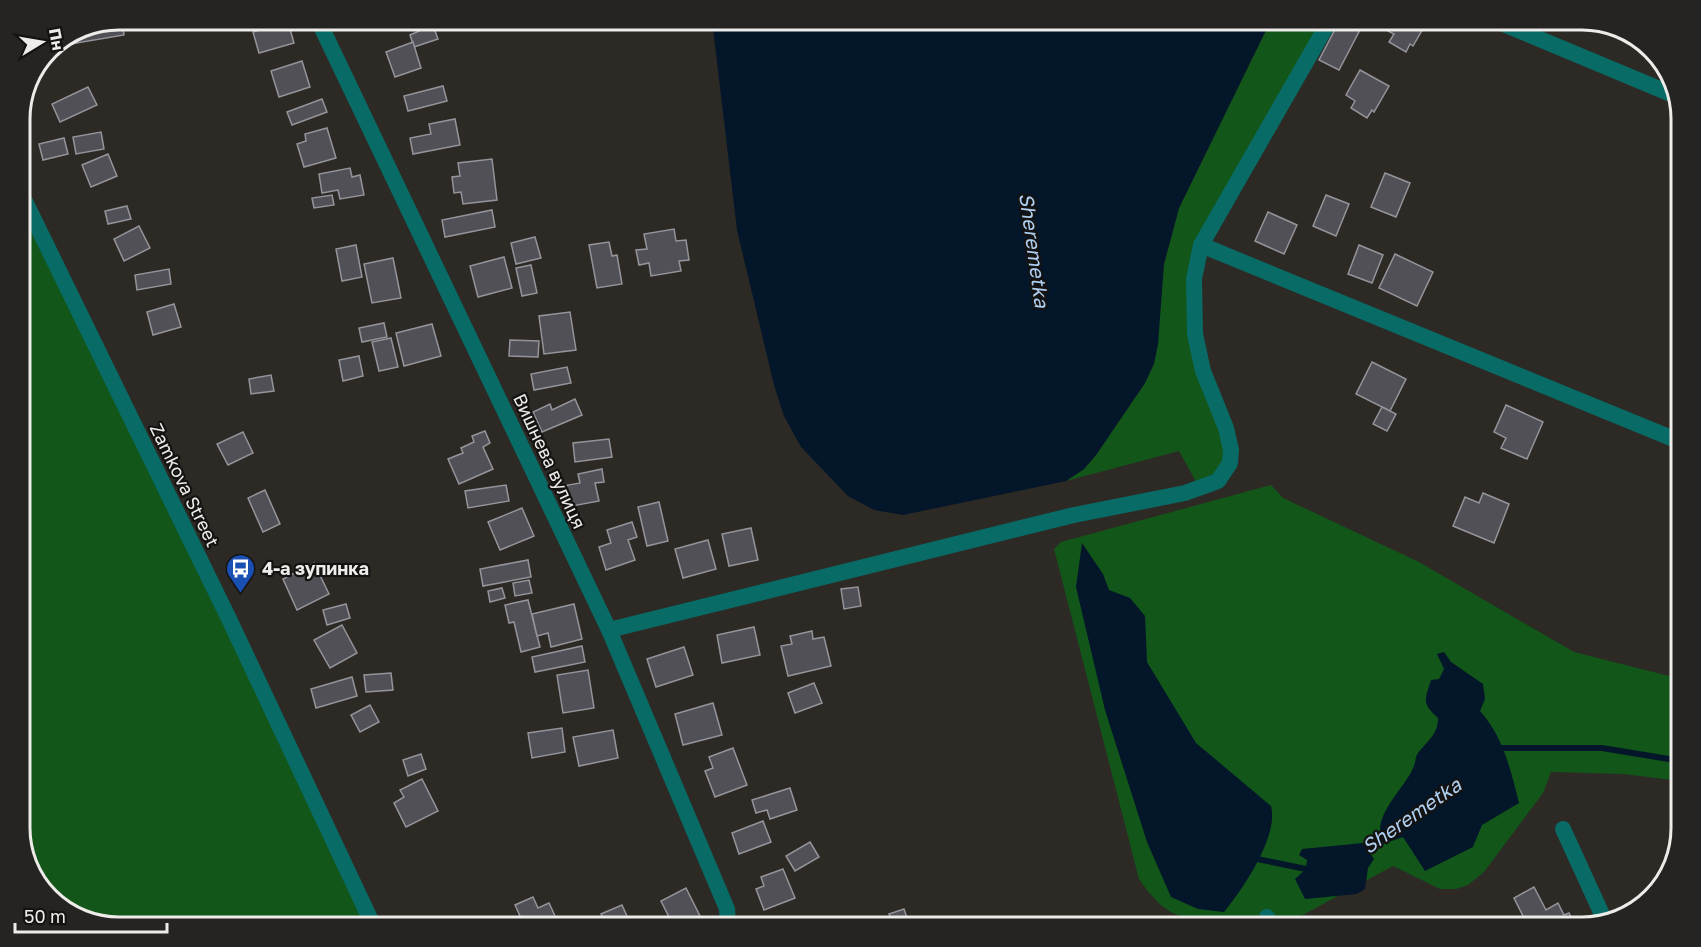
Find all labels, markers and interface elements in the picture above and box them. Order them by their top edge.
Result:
north arrow [12,12,72,72]
text: Пн [45,27,69,52]
water label: Sheremetka [1015,191,1055,310]
street label: Вишнева вулиця [509,390,591,532]
street label: Zamkova Street [146,420,224,550]
bus stop icon: 4-а зупинка [225,552,257,594]
place label: 4-а зупинка [262,557,369,579]
water label: Sheremetka [1357,772,1466,858]
scale bar [15,896,166,934]
text: 50 m [24,905,66,927]

